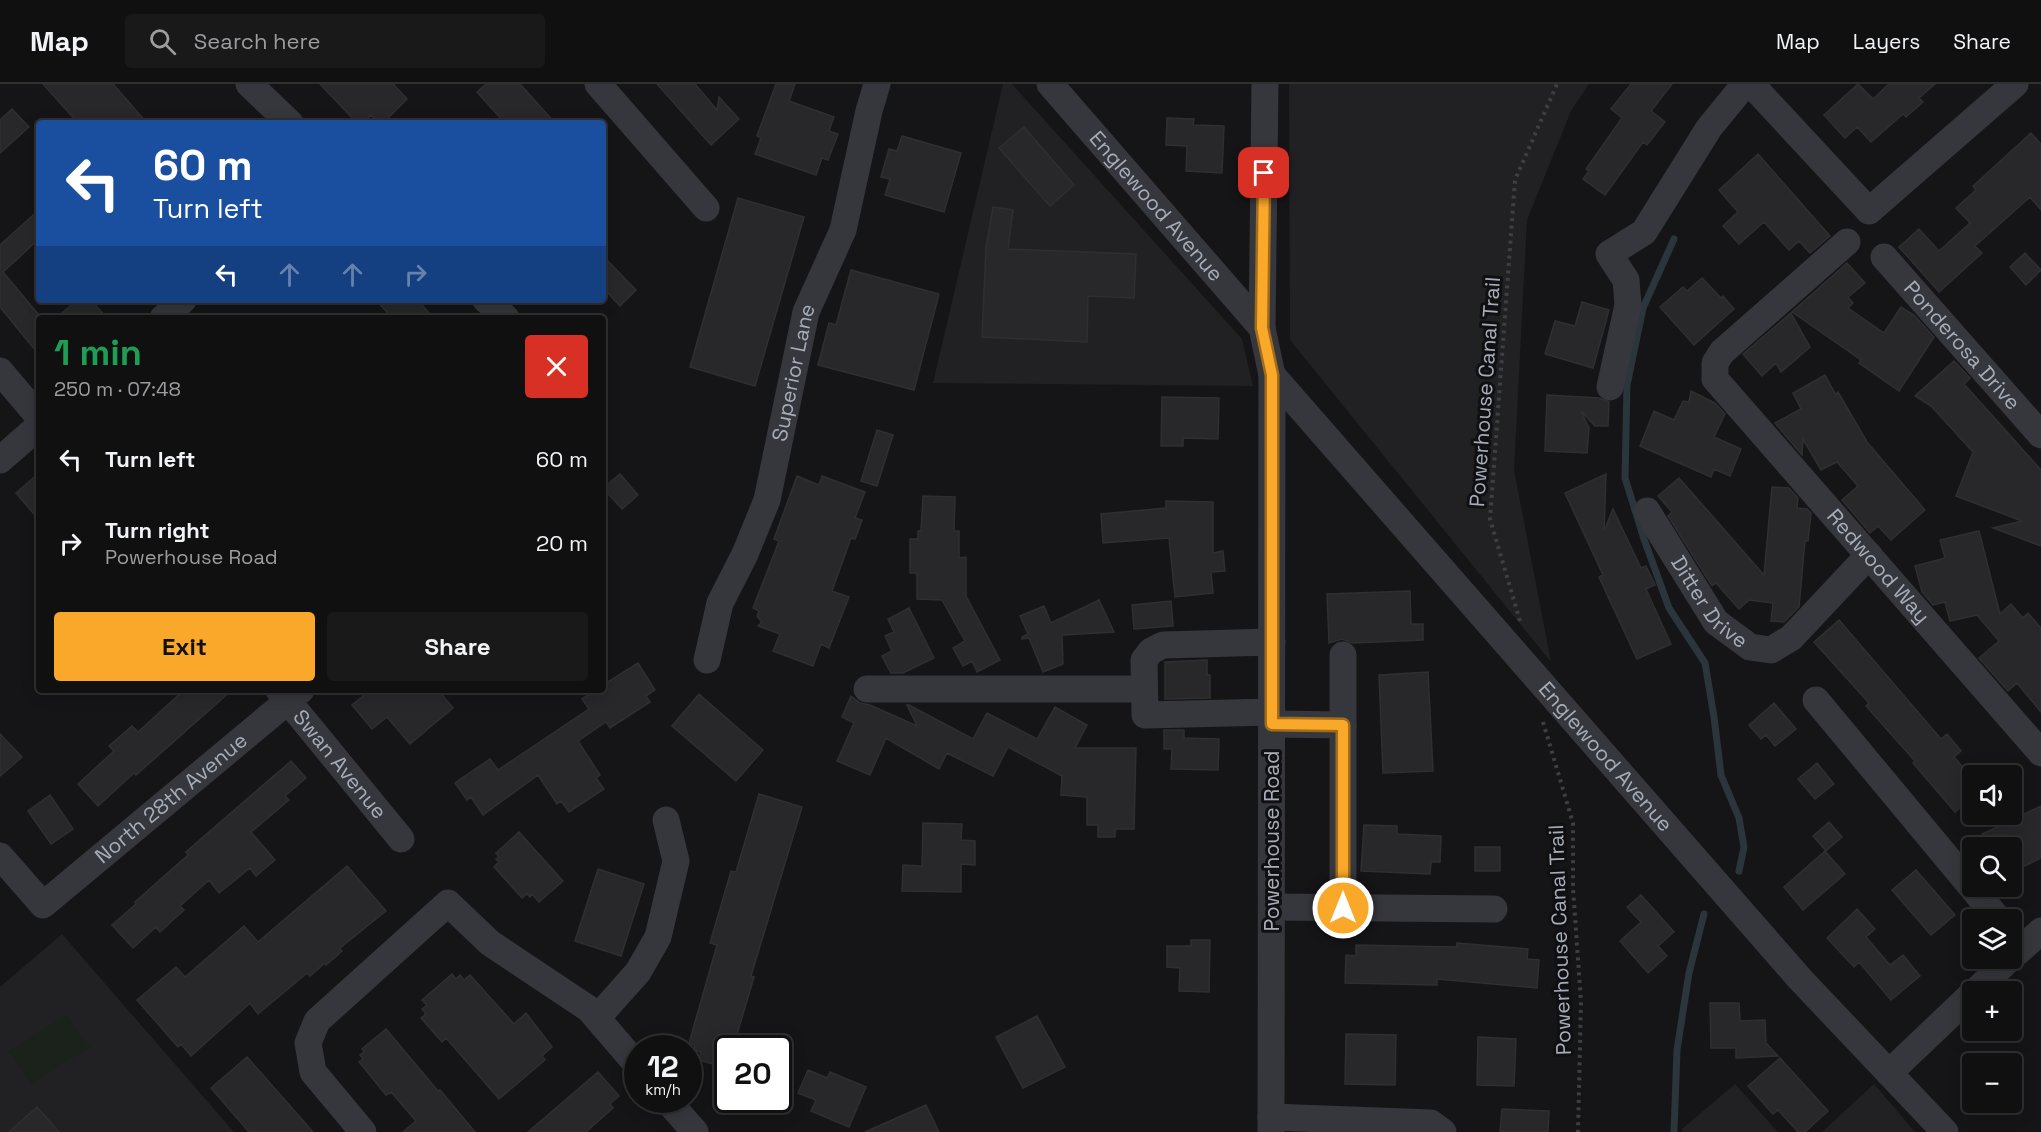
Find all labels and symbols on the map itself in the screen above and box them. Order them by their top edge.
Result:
street label: Englewood Avenue [1084,125,1229,287]
pin [1238,147,1289,198]
street label: Ponderosa Drive [1898,275,2027,415]
street label: Powerhouse Canal Trail [1463,276,1506,508]
street label: Superior Lane [766,299,821,444]
street label: Redwood Way [1821,503,1936,629]
street label: Ditter Drive [1665,550,1753,654]
street label: Englewood Avenue [1533,676,1679,837]
street label: Swan Avenue [287,704,393,824]
street label: North 28th Avenue [89,726,253,869]
street label: Powerhouse Road [1258,750,1285,932]
street label: Powerhouse Canal Trail [1542,824,1577,1056]
position arrow [1311,876,1375,940]
speed limit sign: 20 [714,1035,792,1113]

